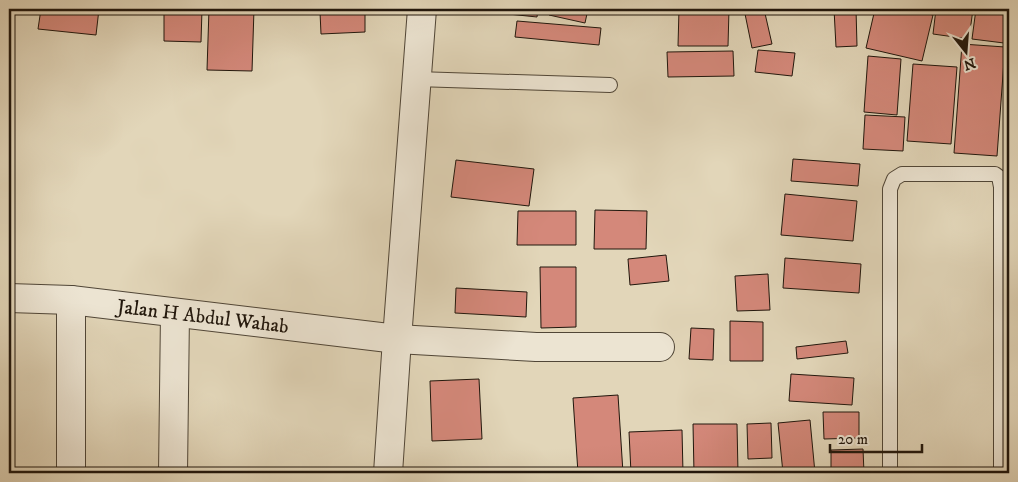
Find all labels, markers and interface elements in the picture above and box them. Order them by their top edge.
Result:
north arrow [940,28,990,78]
text: N [961,53,978,74]
street label: Jalan H Abdul Wahab [114,294,290,340]
scale bar [830,422,923,454]
text: 20 m [838,430,868,449]

